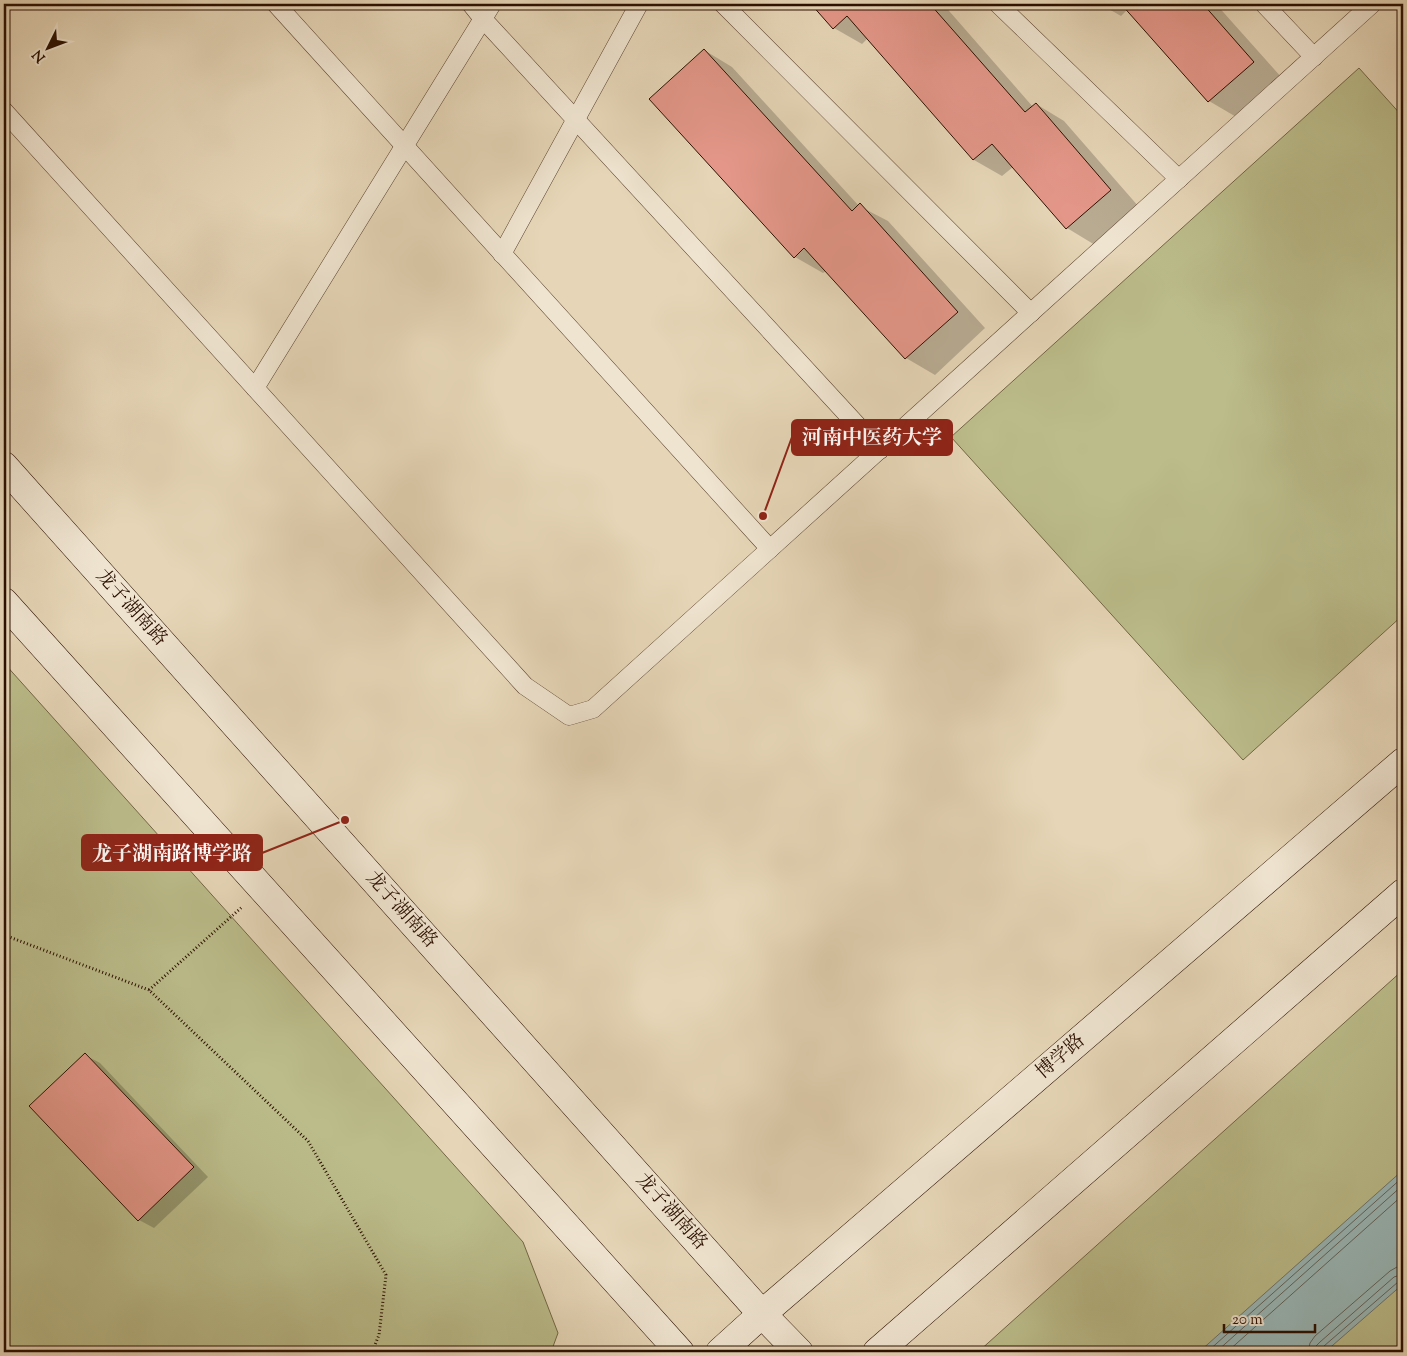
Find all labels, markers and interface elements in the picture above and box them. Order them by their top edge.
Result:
north arrow [22,22,72,72]
text: N [29,45,51,66]
callout: 河南中医药大学 [792,420,952,455]
text: 河南中医药大学 [802,425,942,454]
street label: 龙子湖南路 [89,564,173,652]
callout: 龙子湖南路博学路 [82,835,262,870]
text: 龙子湖南路博学路 [92,841,252,870]
street label: 龙子湖南路 [359,866,443,954]
street label: 博学路 [1031,1028,1091,1086]
street label: 龙子湖南路 [629,1168,713,1256]
scale bar [1224,1301,1316,1333]
text: 20 m [1232,1310,1263,1331]

